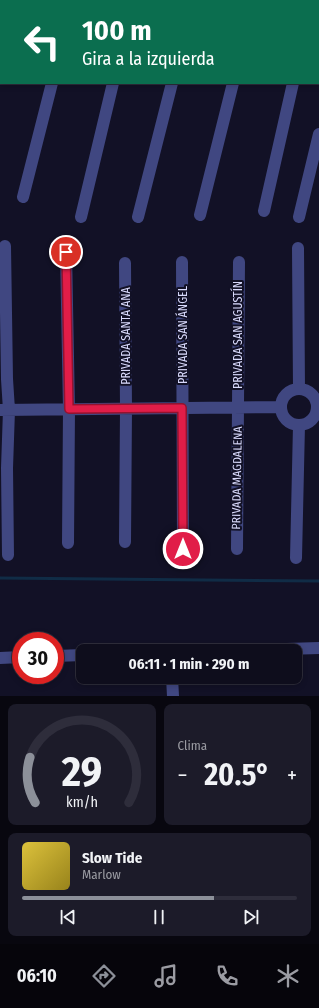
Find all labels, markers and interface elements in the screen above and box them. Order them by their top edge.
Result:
text: 100 m [82,14,152,47]
icon: left [16,16,68,68]
text: Gira a la izquierda [82,48,215,70]
pin [49,235,83,269]
icon: arrive [55,241,77,263]
street label: PRIVADA SAN AGUSTÍN [230,281,245,389]
street label: PRIVADA SAN ÁNGEL [175,285,190,384]
street label: PRIVADA SANTA ANA [119,286,133,385]
street label: PRIVADA MAGDALENA [229,425,245,530]
position arrow [162,528,204,570]
speed limit sign: 30 [12,632,64,684]
text: 06:11 · 1 min · 290 m [129,655,249,673]
text: Clima [178,738,207,753]
text: 29 [60,746,102,796]
text: 20.5° [204,757,270,793]
text: − [178,762,187,789]
text: + [287,762,297,789]
text: km/h [66,793,98,810]
text: Slow Tide [82,849,142,867]
text: Marlow [82,867,121,882]
icon: previous [57,906,79,928]
icon: pause [148,906,170,928]
icon: next [240,906,262,928]
icon: directions [90,962,118,990]
icon: music [152,962,180,990]
icon: phone [213,962,241,990]
icon: climate [274,962,302,990]
text: 06:10 [17,965,57,987]

